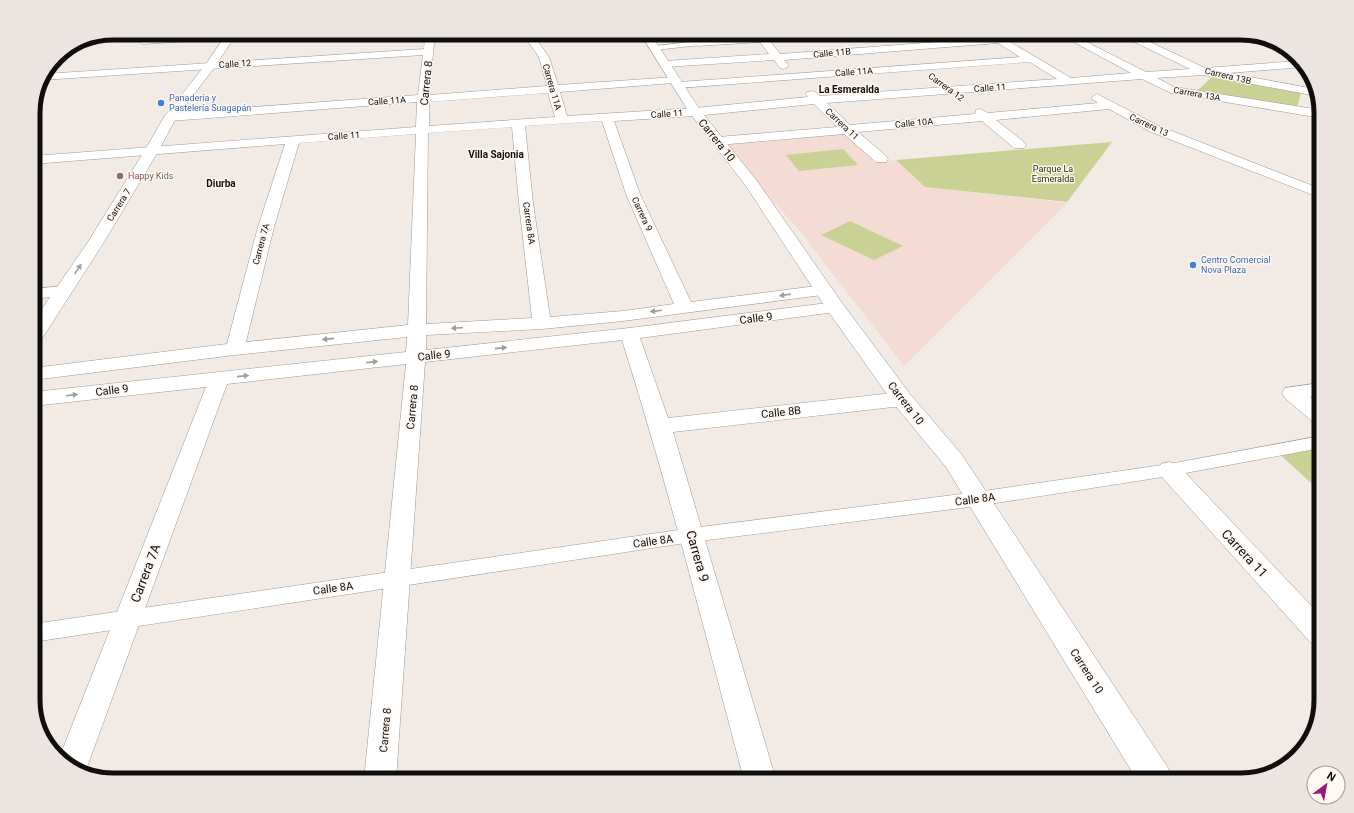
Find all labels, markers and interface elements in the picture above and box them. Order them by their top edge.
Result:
street label: Calle 11B [813,46,852,60]
street label: Calle 12 [219,58,251,70]
street label: Carrera 8 [418,60,435,106]
street label: Carrera 11A [541,63,563,111]
street label: Calle 11A [835,66,873,78]
street label: Carrera 13B [1204,66,1253,86]
street label: Carrera 12 [926,71,966,103]
street label: Calle 11 [974,82,1006,94]
district label: La Esmeralda [819,84,880,95]
street label: Carrera 13A [1173,85,1221,103]
place label: Panadería y Pastelería Suagapán [169,93,251,113]
street label: Calle 11A [368,95,406,107]
marker: Panadería y Pastelería Suagapán [156,98,166,108]
street label: Carrera 11 [823,106,861,142]
street label: Calle 11 [651,108,683,120]
street label: Carrera 13 [1128,112,1170,138]
street label: Carrera 10 [696,116,738,164]
street label: Calle 10A [895,116,934,130]
street label: Calle 11 [328,130,360,142]
district label: Villa Sajonia [468,149,524,160]
park label: Parque La Esmeralda [1032,164,1074,184]
marker: Happy Kids [115,171,125,181]
place label: Happy Kids [128,171,174,181]
district label: Diurba [206,178,236,189]
street label: Carrera 7 [105,187,133,223]
street label: Carrera 9 [630,195,654,233]
street label: Carrera 8A [521,201,537,245]
street label: Carrera 7A [251,222,271,266]
place label: Centro Comercial Nova Plaza [1201,255,1270,275]
marker: Centro Comercial Nova Plaza [1188,260,1198,270]
one-way arrow [74,263,81,275]
one-way arrow [779,292,791,298]
one-way arrow [650,308,662,315]
street label: Calle 9 [739,310,773,327]
one-way arrow [451,324,463,331]
one-way arrow [322,336,334,343]
one-way arrow [495,345,507,351]
street label: Calle 9 [417,347,451,364]
one-way arrow [366,359,378,365]
one-way arrow [237,372,249,379]
street label: Carrera 10 [885,379,926,427]
street label: Calle 9 [95,382,129,399]
street label: Carrera 8 [404,384,421,430]
one-way arrow [66,392,78,398]
street label: Calle 8B [760,404,802,421]
street label: Calle 8A [954,490,997,509]
street label: Carrera 11 [1219,526,1271,580]
street label: Carrera 9 [683,529,712,584]
street label: Calle 8A [632,532,675,551]
street label: Carrera 7A [127,541,164,605]
street label: Calle 8A [312,579,355,598]
street label: Carrera 10 [1067,646,1106,696]
street label: Carrera 8 [377,707,394,753]
north arrow [1306,765,1346,805]
text: N [1324,769,1338,785]

